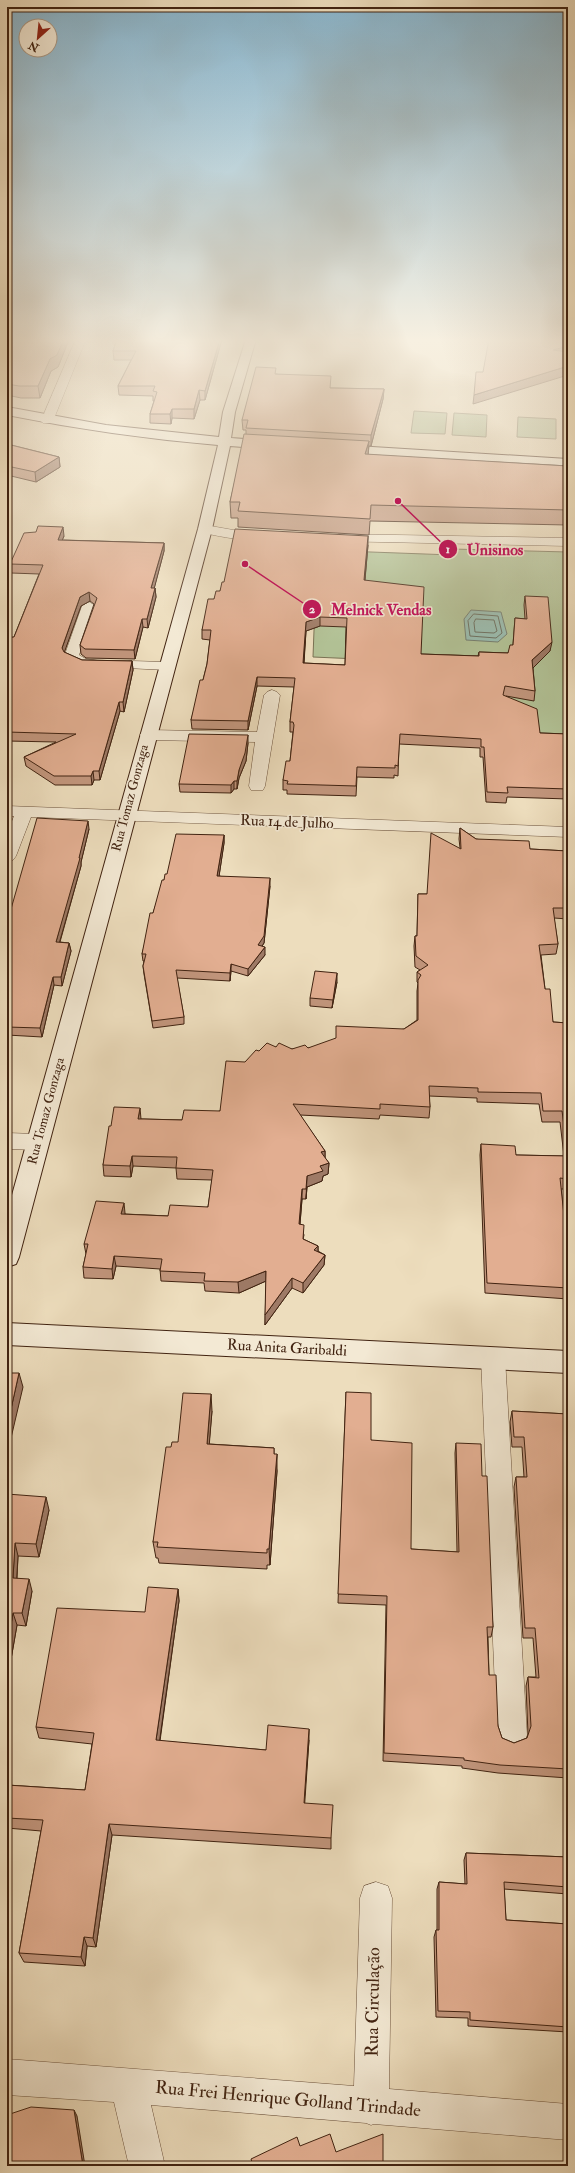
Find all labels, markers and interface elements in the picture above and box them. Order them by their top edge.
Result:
north arrow [18,18,58,58]
text: N [25,38,42,55]
callout: Unisinos [438,535,531,563]
text: Unisinos [467,540,524,560]
text: 1 [446,542,450,557]
callout: Melnick Vendas [302,595,439,623]
text: Melnick Vendas [330,600,432,620]
text: 2 [309,602,315,617]
street label: Rua Tomaz Gonzaga [108,742,152,853]
street label: Rua 14 de Julho [240,811,334,834]
street label: Rua Tomaz Gonzaga [24,1055,68,1166]
street label: Rua Anita Garibaldi [227,1335,347,1361]
street label: Rua Circulação [361,1947,385,2057]
street label: Rua Frei Henrique Golland Trindade [154,2076,422,2122]

